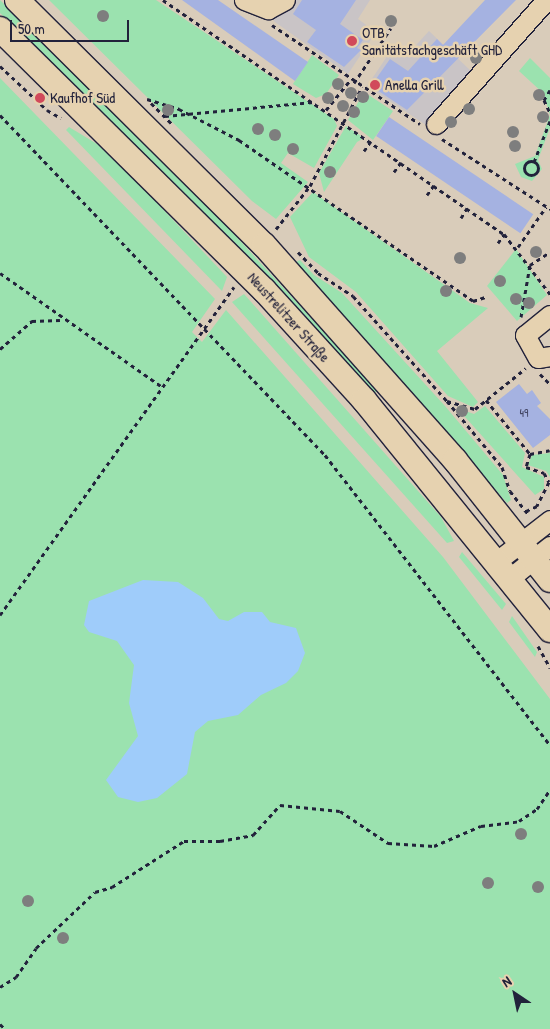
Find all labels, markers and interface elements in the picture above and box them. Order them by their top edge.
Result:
scale bar [12,10,131,42]
text: 50 m [18,18,45,39]
place label: OTB Sanitätsfachgeschäft GHD [362,23,502,58]
marker: OTB Sanitätsfachgeschäft GHD [346,35,358,47]
place label: Anella Grill [385,76,444,94]
marker: Anella Grill [369,79,381,91]
place label: Kaufhof Süd [50,89,115,107]
marker: Kaufhof Süd [34,92,46,104]
street label: Neustrelitzer Straße [244,268,334,366]
house number: 49 [520,406,528,420]
north arrow [490,969,540,1019]
text: N [498,971,515,991]

